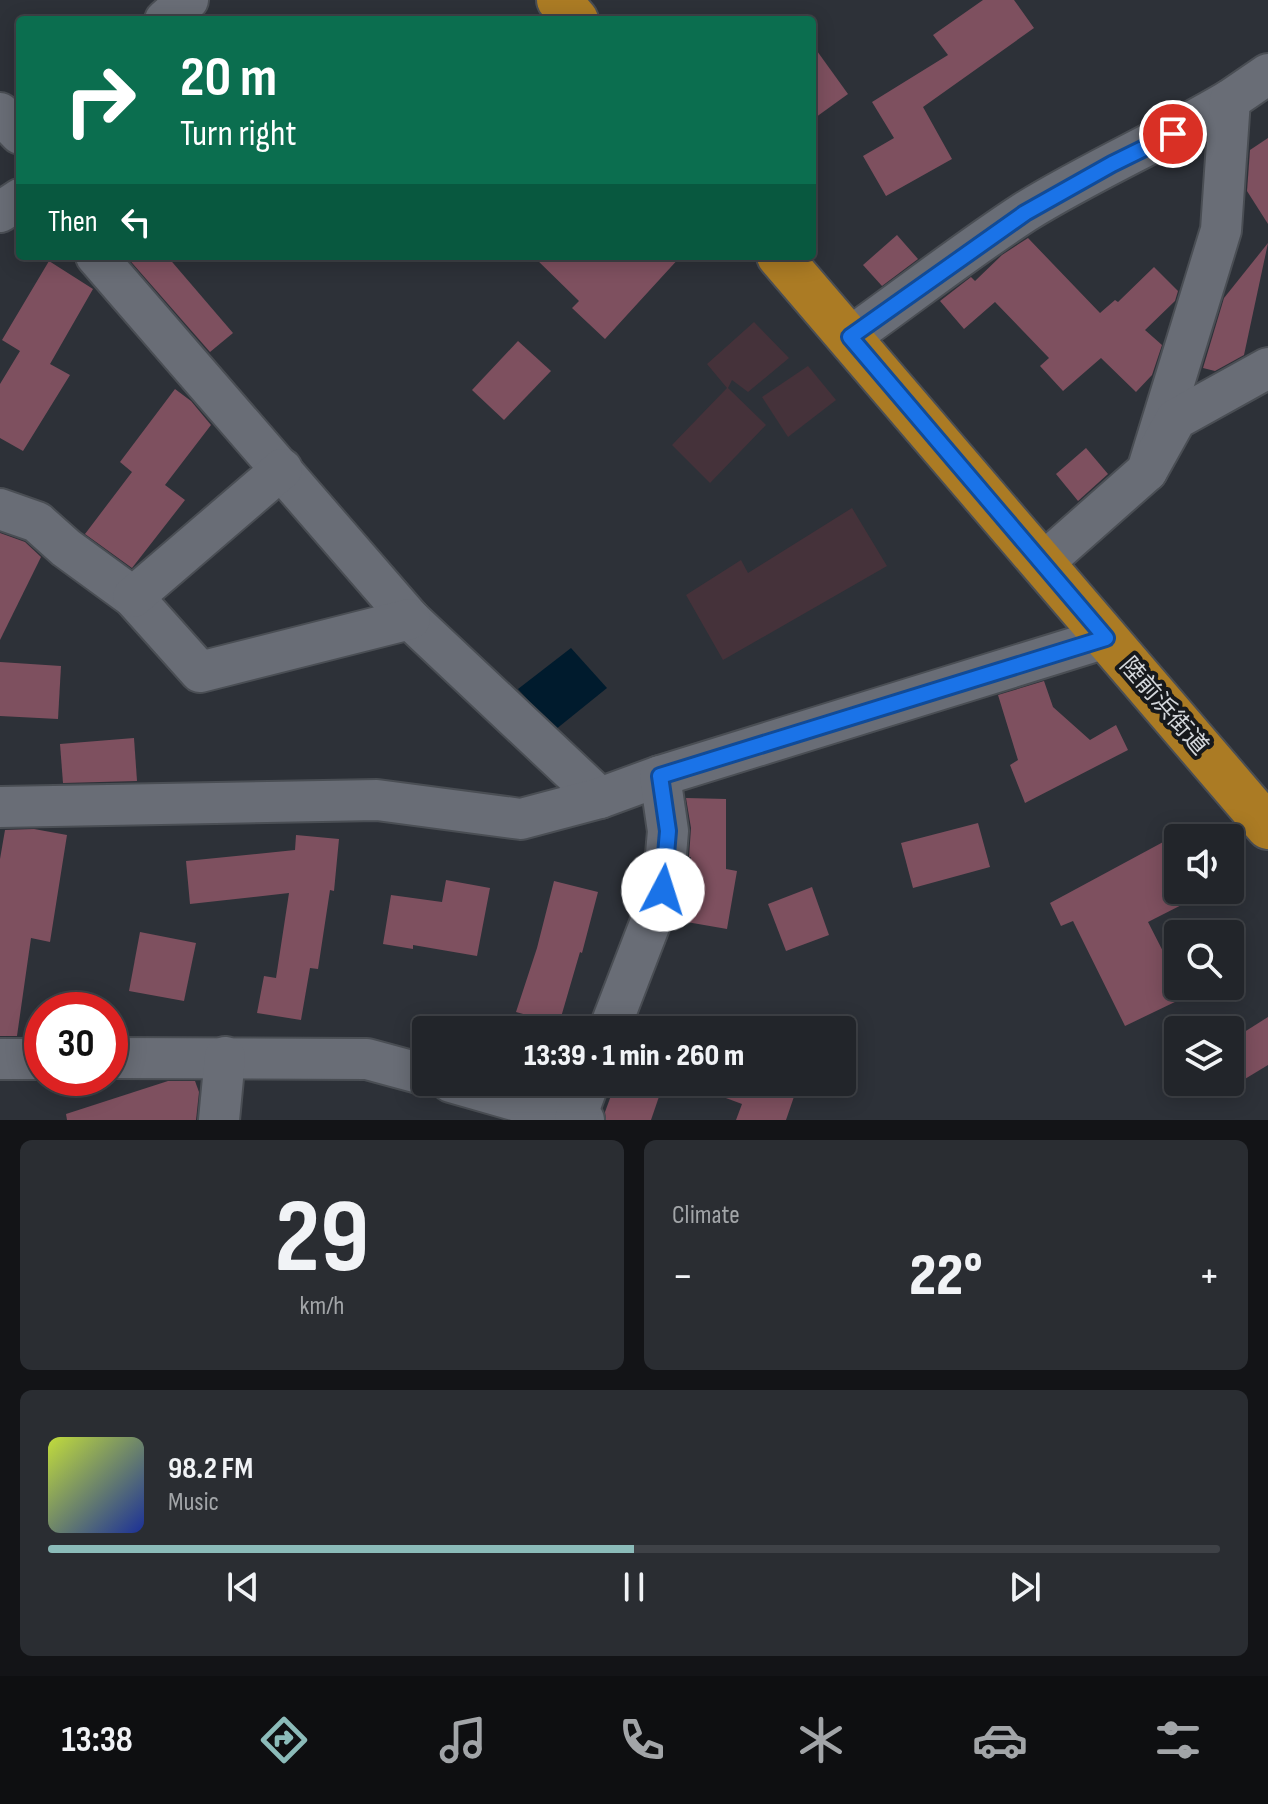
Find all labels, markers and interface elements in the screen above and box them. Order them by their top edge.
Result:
text: 20 m [180,45,277,112]
icon: right [48,48,152,152]
pin [1139,100,1207,168]
icon: arrive [1151,112,1195,156]
text: Turn right [180,113,297,156]
icon: left [114,200,158,244]
text: Then [48,204,98,240]
street label: 陸前浜街道 [1114,651,1214,761]
map controls [1164,824,1244,1096]
button: sound [1164,824,1244,904]
position arrow [621,848,705,932]
button: search [1164,920,1244,1000]
speed limit sign: 30 [24,992,128,1096]
button: layers [1164,1016,1244,1096]
text: 13:39 · 1 min · 260 m [524,1038,744,1074]
text: 29 [275,1176,369,1301]
text: Climate [672,1200,740,1231]
text: 22° [909,1240,983,1312]
text: − [672,1250,694,1303]
text: + [1198,1250,1220,1303]
text: km/h [300,1291,344,1322]
text: 98.2 FM [168,1451,253,1487]
text: Music [168,1487,219,1518]
icon: previous [221,1565,265,1609]
icon: pause [612,1565,656,1609]
icon: next [1003,1565,1047,1609]
icon: directions [256,1712,312,1768]
icon: music [435,1712,491,1768]
icon: phone [614,1712,670,1768]
icon: climate [793,1712,849,1768]
icon: car [972,1712,1028,1768]
icon: filters [1150,1712,1206,1768]
text: 13:38 [61,1719,133,1762]

